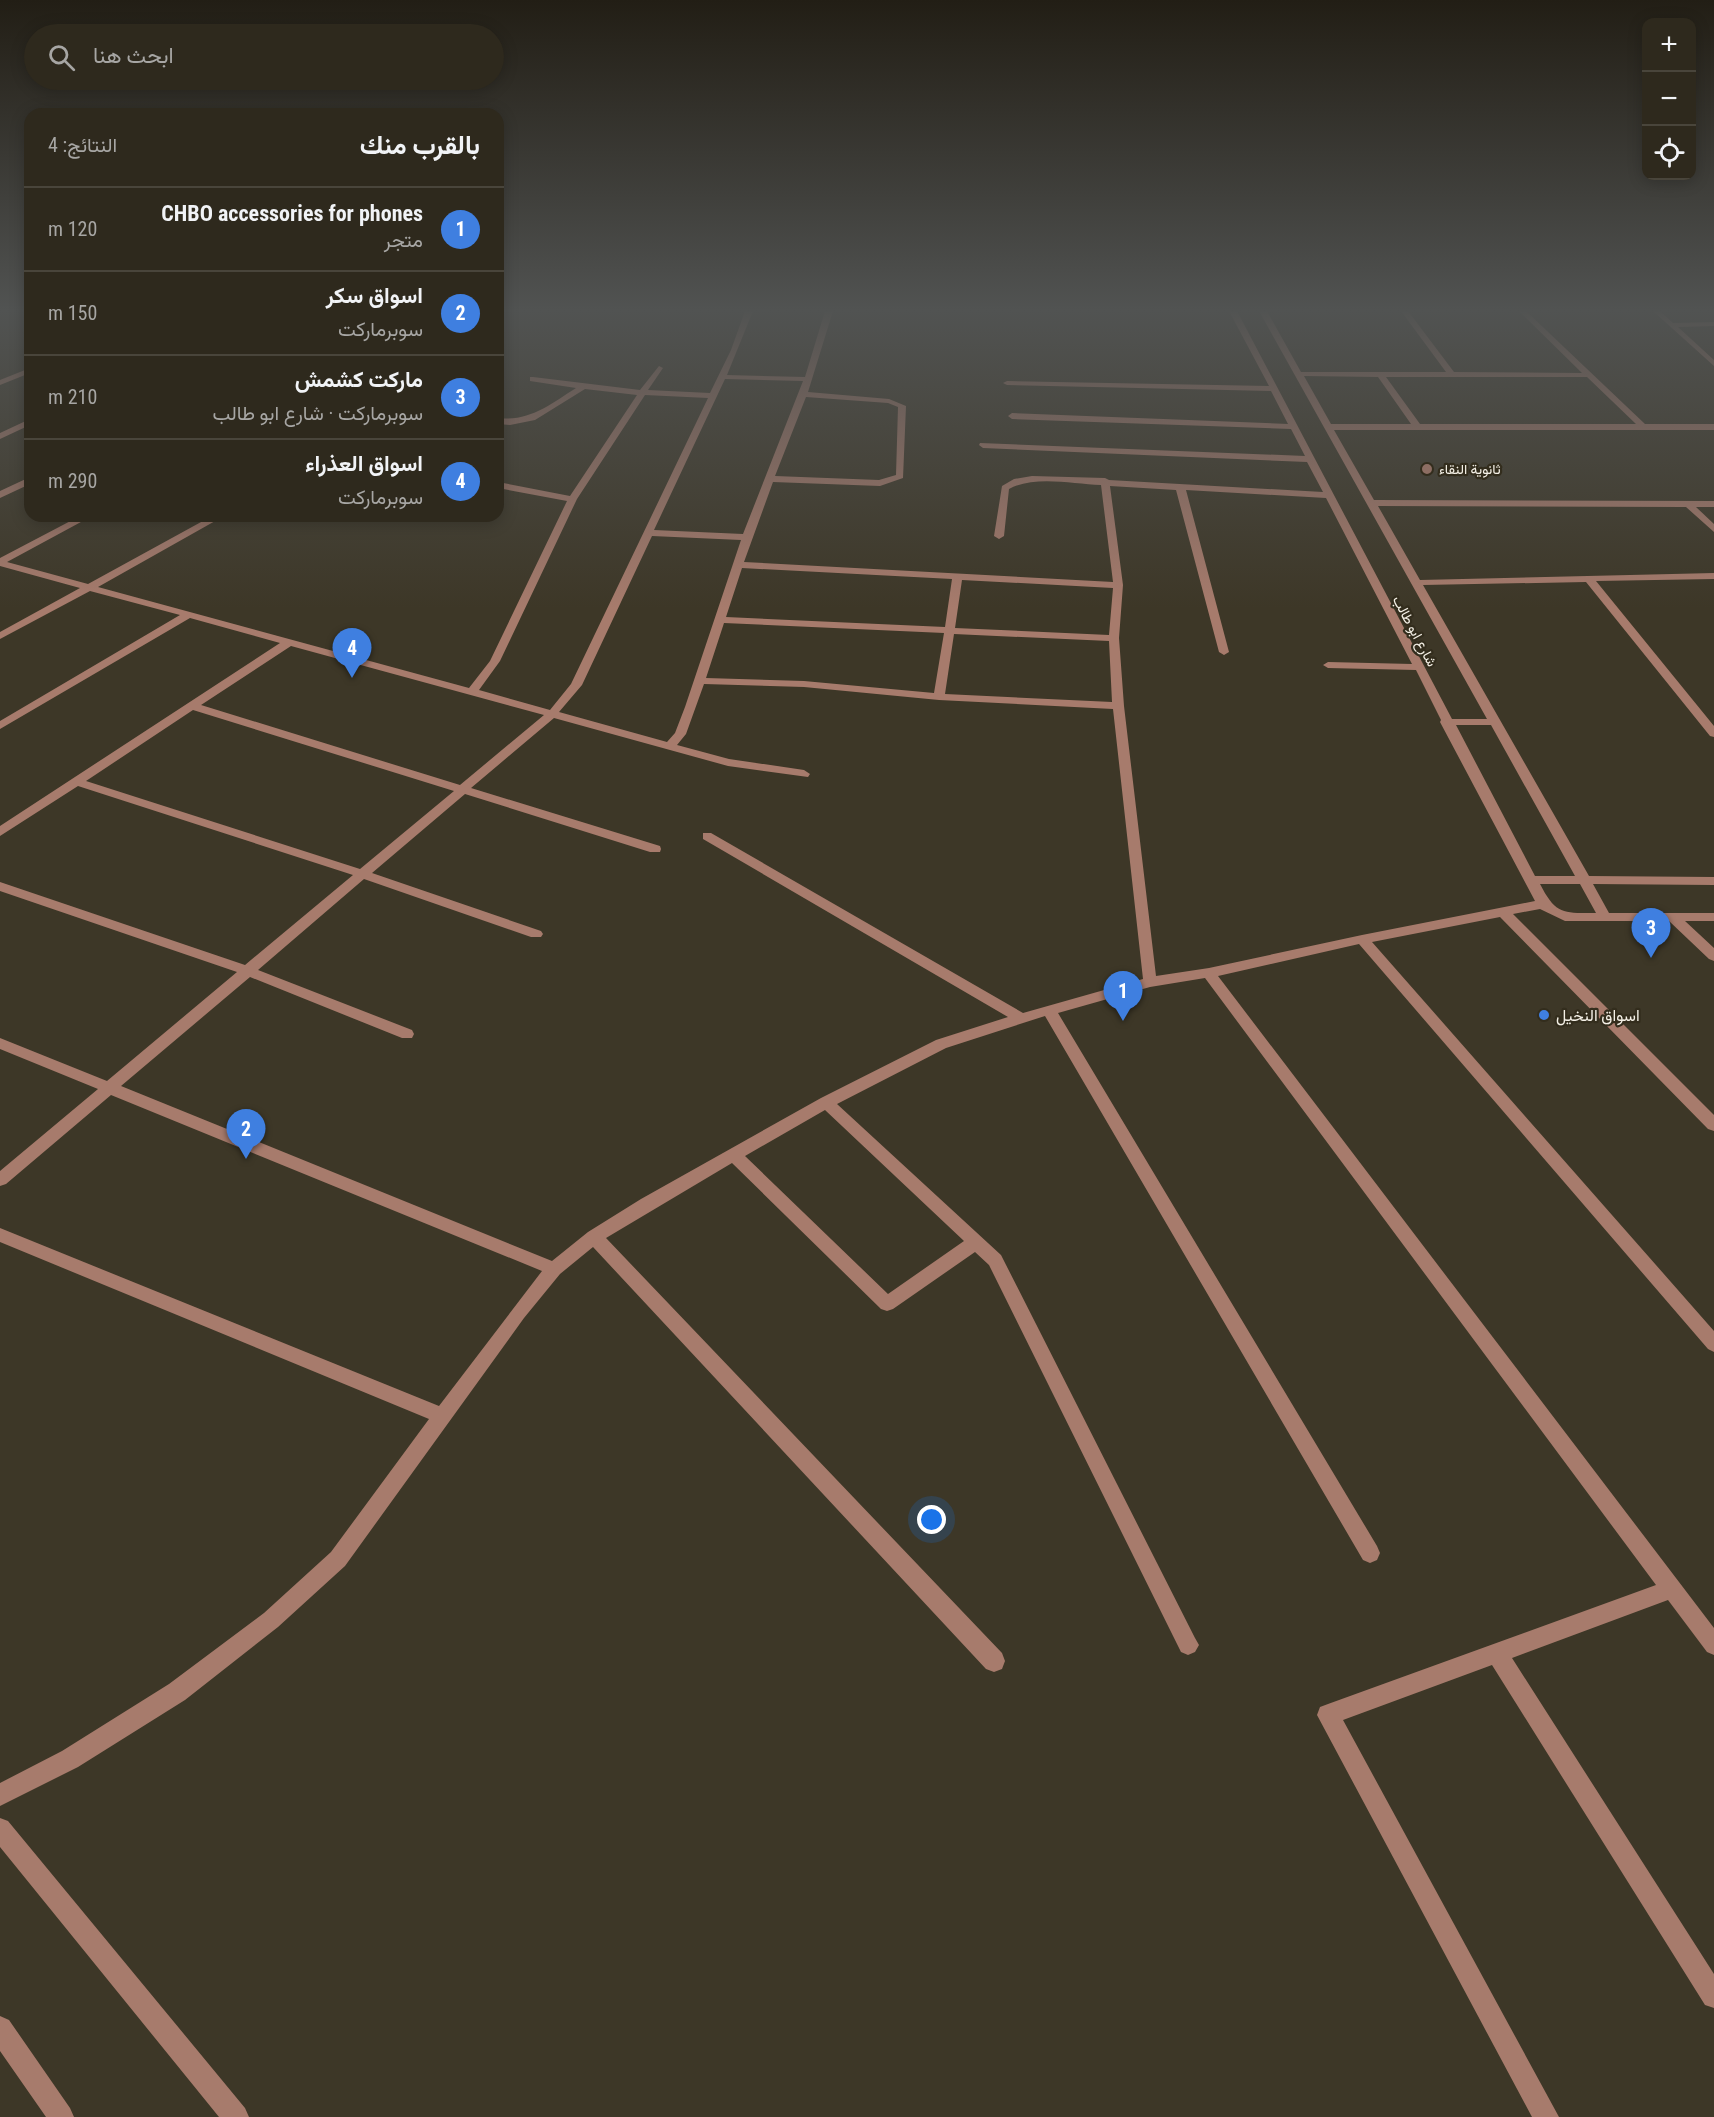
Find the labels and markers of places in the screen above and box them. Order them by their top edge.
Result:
place label: ثانوية النقاء [1439,461,1501,478]
marker: ثانوية النقاء [1420,462,1434,476]
pin: 4 [332,628,372,678]
pin: 3 [1632,908,1670,958]
pin: 1 [1104,972,1142,1021]
place label: اسواق النخيل [1556,1006,1640,1026]
marker: اسواق النخيل [1537,1008,1551,1022]
pin: 2 [226,1110,266,1159]

